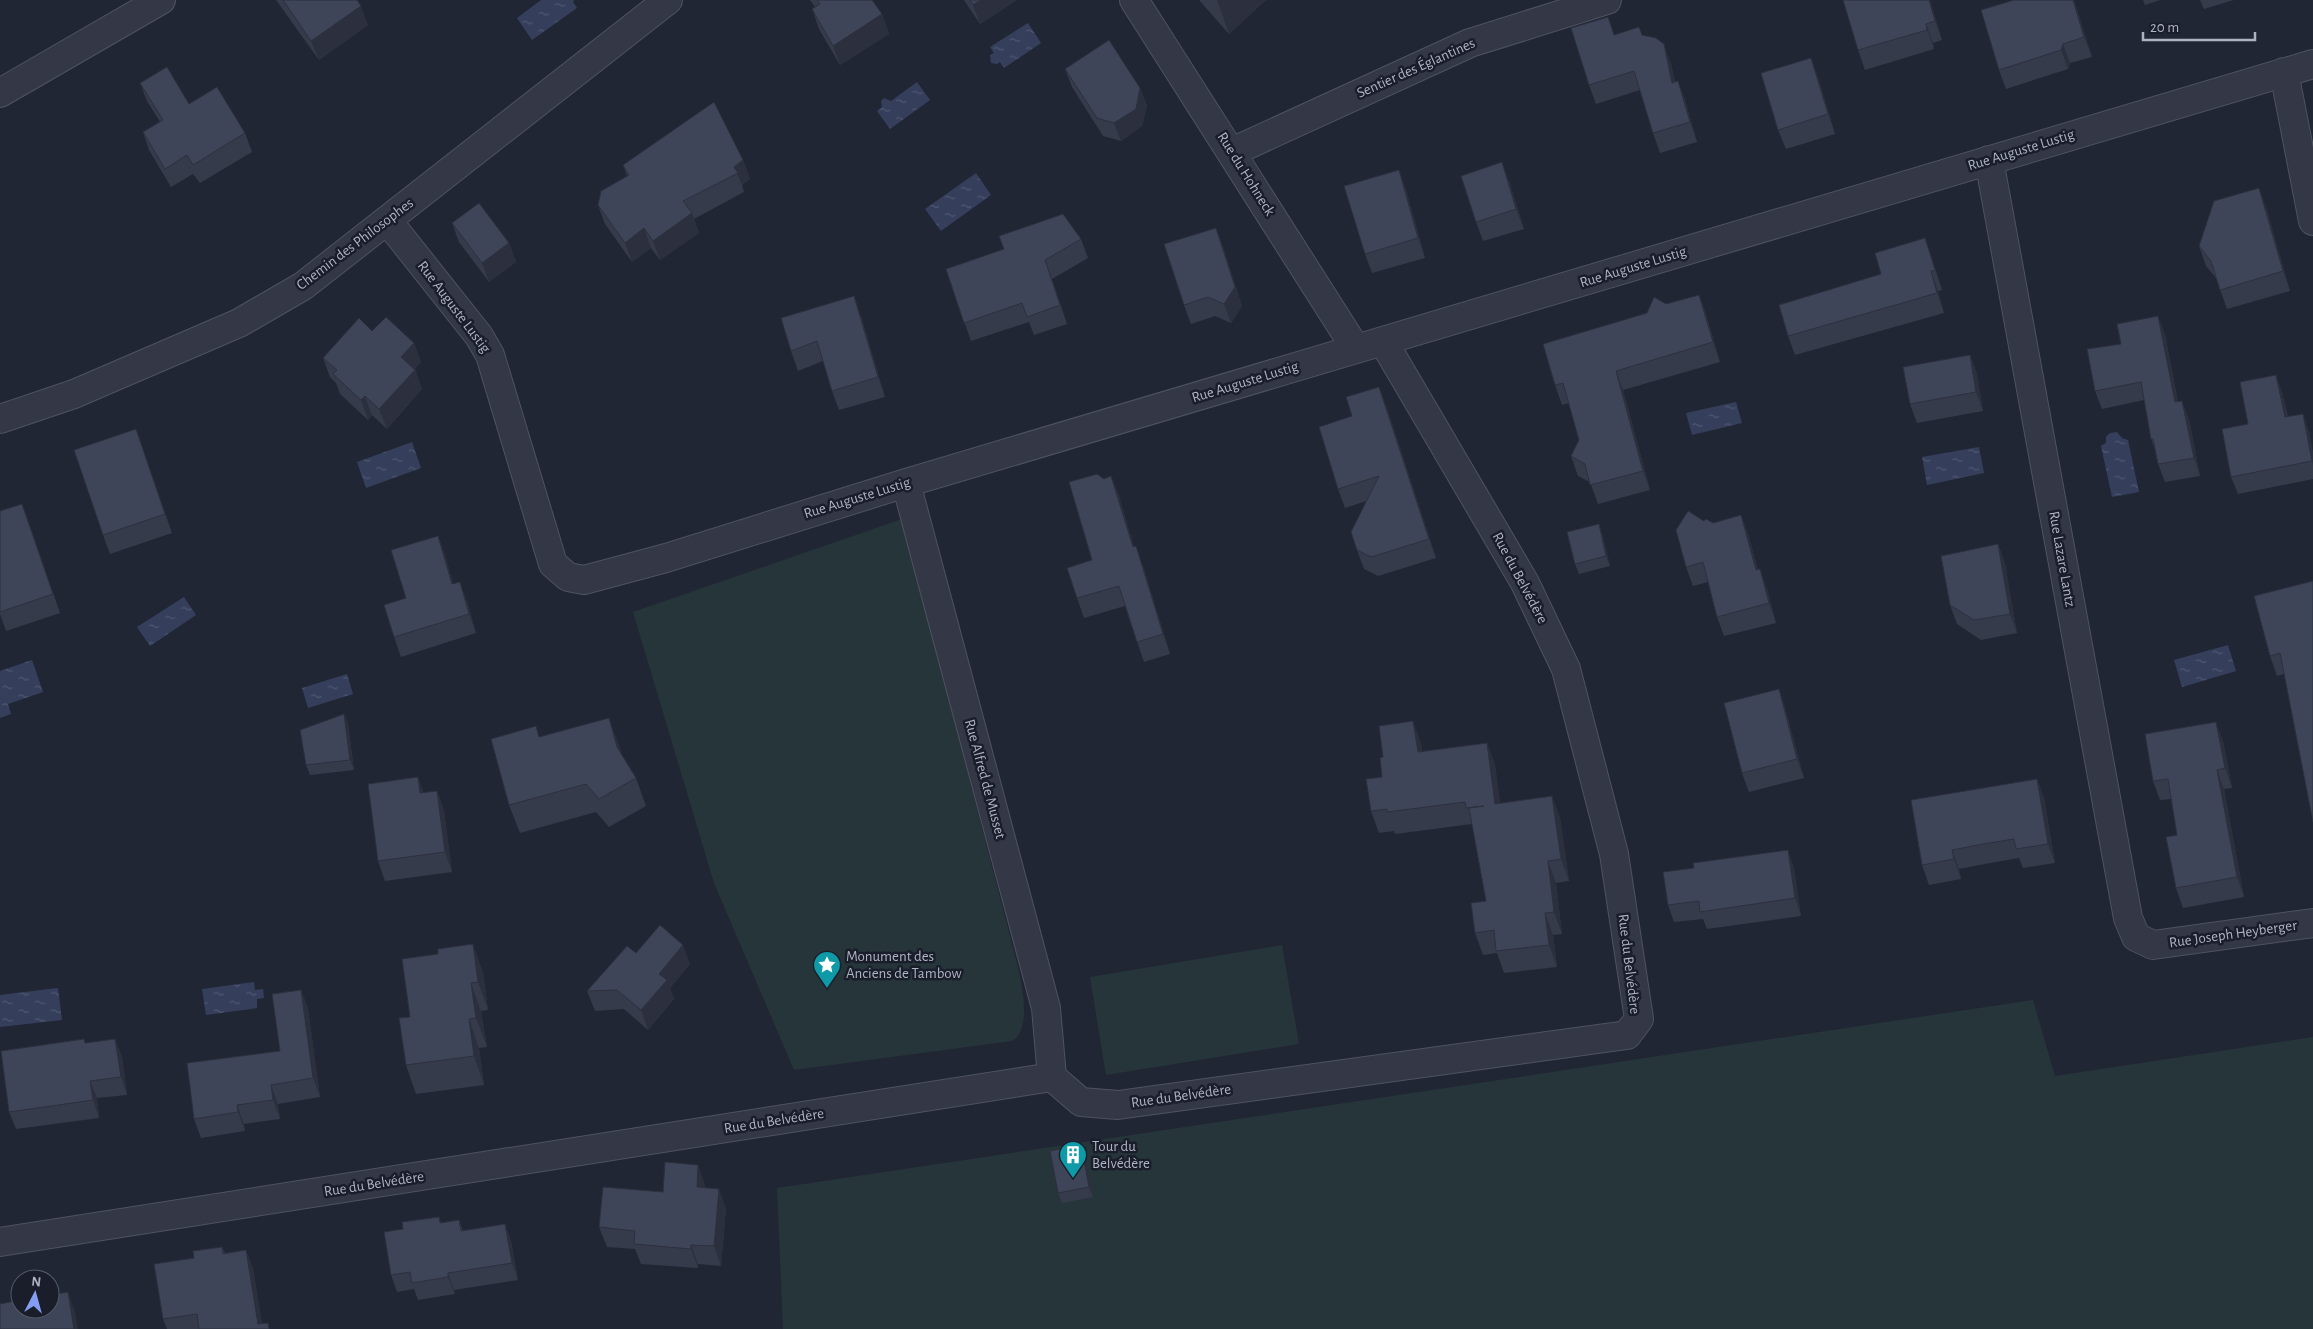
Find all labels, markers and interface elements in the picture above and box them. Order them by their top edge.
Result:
scale bar [2143,10,2256,42]
text: 20 m [2150,20,2179,35]
street label: Sentier des Églantines [1354,33,1477,101]
street label: Rue Auguste Lustig [1966,126,2077,173]
street label: Rue du Hohneck [1214,130,1278,218]
street label: Chemin des Philosophes [294,195,416,293]
street label: Rue Auguste Lustig [1578,243,1689,290]
street label: Rue Auguste Lustig [415,258,494,356]
street label: Rue Auguste Lustig [1190,358,1301,405]
street label: Rue Auguste Lustig [802,474,913,521]
street label: Rue Lazare Lantz [2046,510,2078,608]
street label: Rue du Belvédère [1490,530,1550,626]
street label: Rue Alfred de Musset [962,718,1008,841]
street label: Rue du Belvédère [1615,913,1643,1015]
street label: Rue Joseph Heyberger [2168,918,2298,950]
place label: Monument des Anciens de Tambow [846,949,962,981]
place icon: Monument des Anciens de Tambow [812,950,842,989]
street label: Rue du Belvédère [1130,1082,1232,1110]
street label: Rue du Belvédère [723,1106,825,1136]
place label: Tour du Belvédère [1092,1139,1150,1171]
building icon: Tour du Belvédère [1058,1140,1088,1179]
street label: Rue du Belvédère [323,1169,425,1199]
north arrow [10,1269,60,1319]
text: N [31,1275,42,1290]

